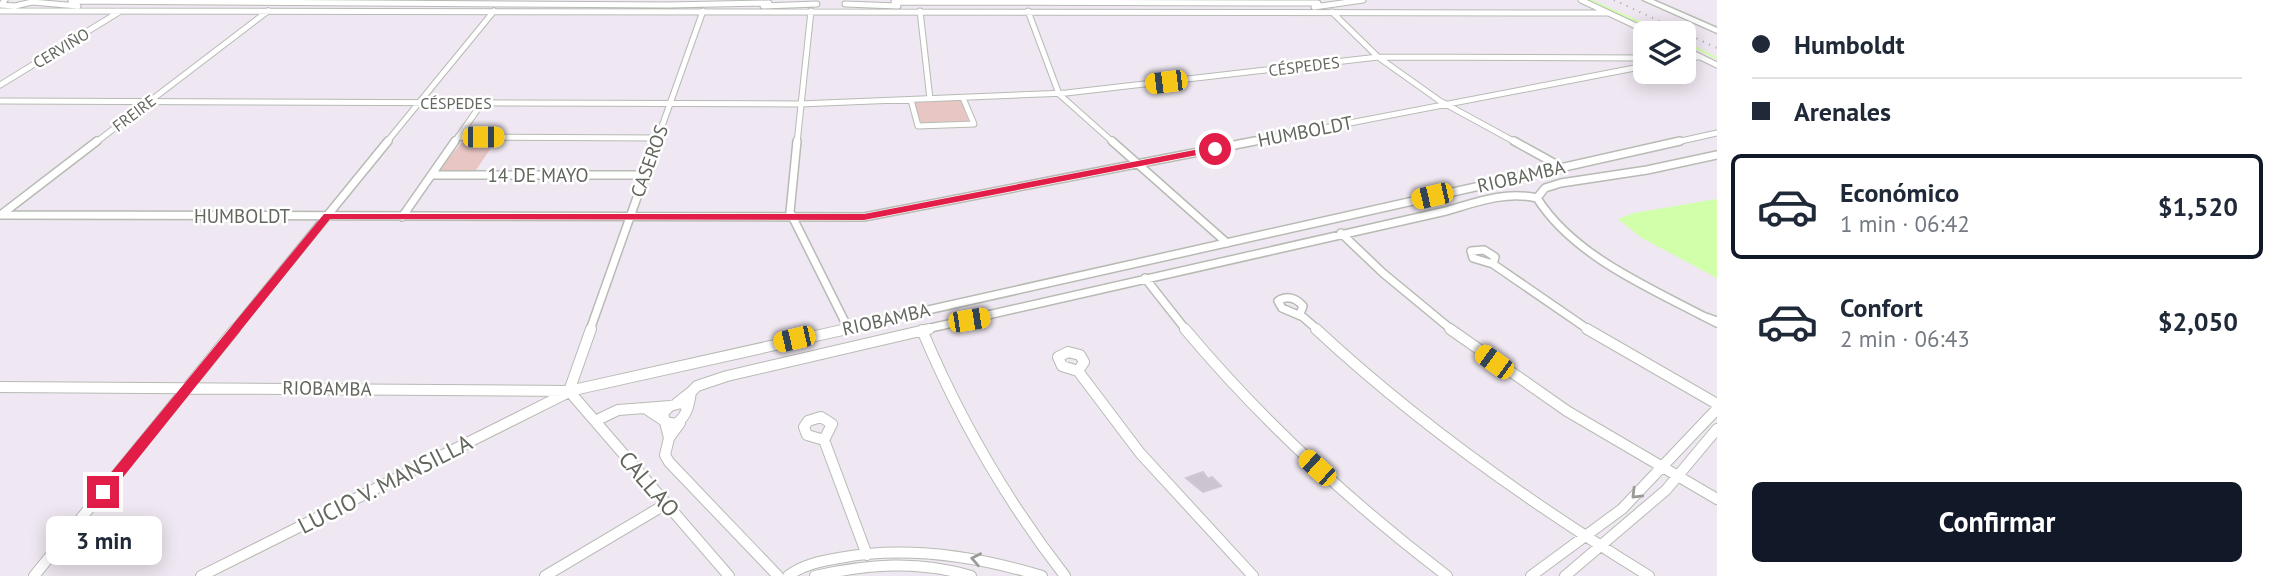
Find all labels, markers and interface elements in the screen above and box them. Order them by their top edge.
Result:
map controls [1633,21,1696,84]
button: layers [1633,21,1696,84]
street label: CERVIÑO [29,23,93,73]
text: Humboldt [1794,28,1904,61]
street label: CÉSPEDES [1267,52,1341,80]
car [1144,69,1189,95]
street label: FREIRE [108,90,160,136]
street label: CÉSPEDES [420,93,492,113]
text: Arenales [1794,95,1891,128]
street label: HUMBOLDT [1256,110,1355,152]
street label: CASEROS [625,122,673,200]
car [463,127,505,148]
route start [1199,133,1231,165]
street label: RIOBAMBA [1475,154,1567,198]
street label: 14 DE MAYO [487,163,589,187]
icon: car [1756,175,1819,238]
text: Económico [1840,176,1959,209]
car [1410,181,1455,211]
text: $1,520 [2158,190,2238,223]
street label: HUMBOLDT [194,204,291,228]
text: 1 min · 06:42 [1840,209,1970,238]
icon: car [1756,290,1819,353]
text: Confort [1840,291,1923,324]
street label: RIOBAMBA [840,297,932,341]
text: $2,050 [2158,305,2238,338]
car [947,306,992,334]
car [772,324,817,354]
text: 2 min · 06:43 [1840,324,1970,353]
car [1471,341,1518,383]
street label: RIOBAMBA [282,375,372,401]
street label: LUCIO V. MANSILLA [293,427,477,540]
street label: CALLAO [613,445,686,523]
car [1295,446,1340,490]
route end [87,476,119,508]
button: Confirmar [1752,482,2242,562]
one-way arrow [1632,486,1645,499]
callout: 3 min [45,516,161,566]
text: 3 min [76,526,132,555]
one-way arrow [970,553,982,568]

